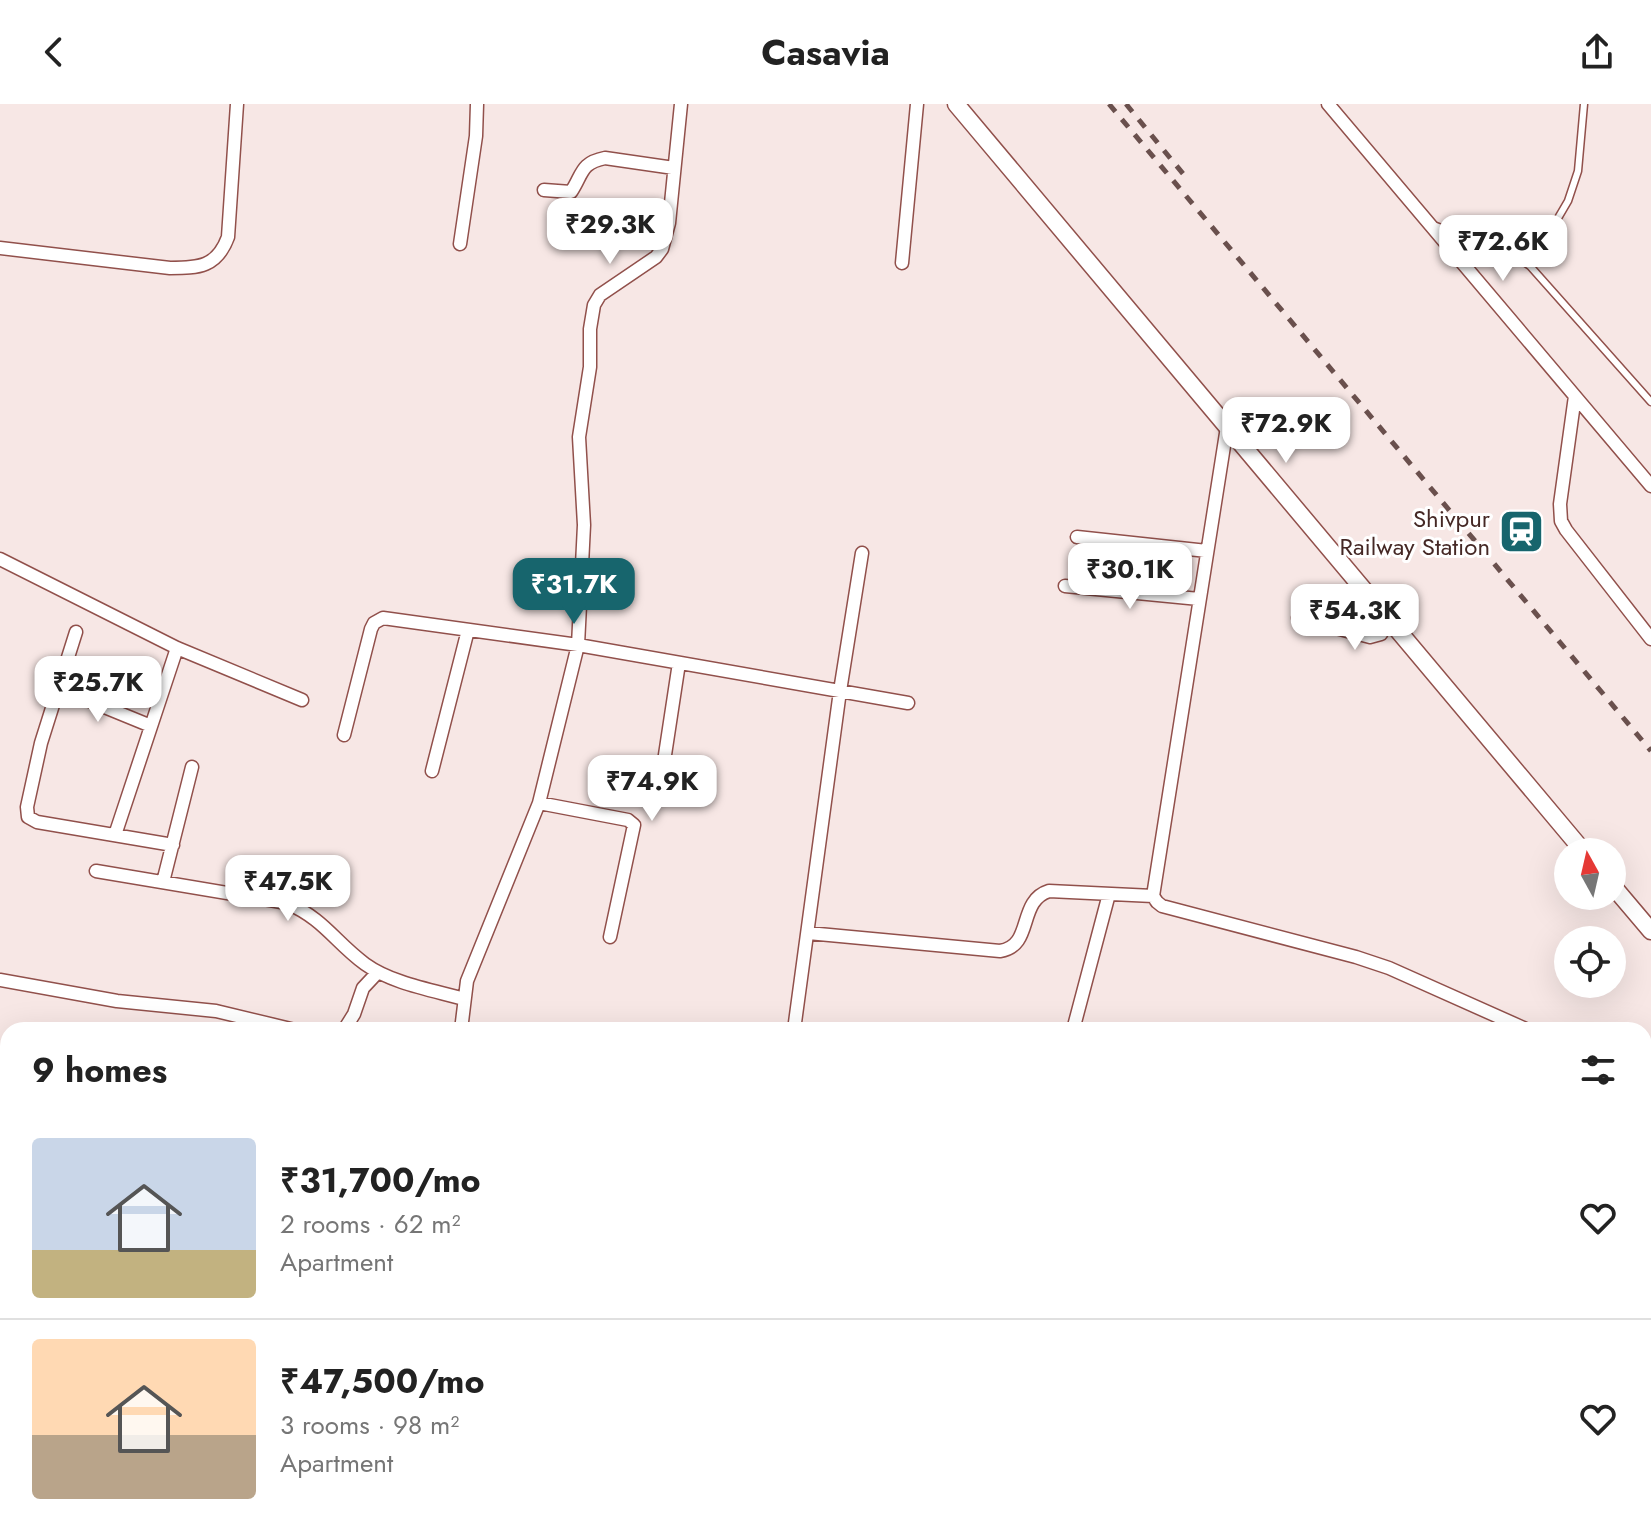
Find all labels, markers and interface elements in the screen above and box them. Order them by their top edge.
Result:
text: Casavia [761,26,890,78]
icon: back [32,30,76,74]
icon: share [1575,30,1619,74]
pin: ₹29.3K [545,198,675,266]
text: ₹29.3K [565,205,655,243]
pin: ₹72.6K [1438,215,1568,283]
text: ₹72.6K [1457,222,1549,260]
pin: ₹72.9K [1221,397,1351,465]
text: ₹72.9K [1240,404,1332,442]
place label: Shivpur Railway Station [1340,501,1491,564]
station icon: Shivpur Railway Station [1497,508,1545,556]
pin: ₹30.1K [1065,543,1195,611]
text: ₹30.1K [1086,550,1174,588]
pin: ₹31.7K [509,558,639,626]
text: ₹31.7K [531,565,617,603]
pin: ₹54.3K [1290,584,1420,652]
text: ₹54.3K [1309,591,1401,629]
pin: ₹25.7K [33,656,163,724]
text: ₹25.7K [53,663,143,701]
pin: ₹74.9K [587,755,717,823]
text: ₹74.9K [606,762,698,800]
north arrow [1554,838,1626,910]
map controls [1554,838,1626,998]
pin: ₹47.5K [223,855,353,923]
text: ₹47.5K [243,862,333,900]
button: locate [1554,926,1626,998]
text: 9 homes [32,1046,167,1095]
icon: filters [1576,1048,1620,1092]
text: ₹31,700/mo [280,1156,481,1205]
icon: home [96,1170,192,1266]
icon: heart [1576,1196,1620,1240]
text: 2 rooms · 62 m² [280,1205,461,1243]
text: Apartment [280,1243,393,1281]
text: ₹47,500/mo [280,1357,484,1406]
icon: home [96,1371,192,1467]
icon: heart [1576,1397,1620,1441]
text: 3 rooms · 98 m² [280,1406,459,1444]
text: Apartment [280,1444,393,1482]

